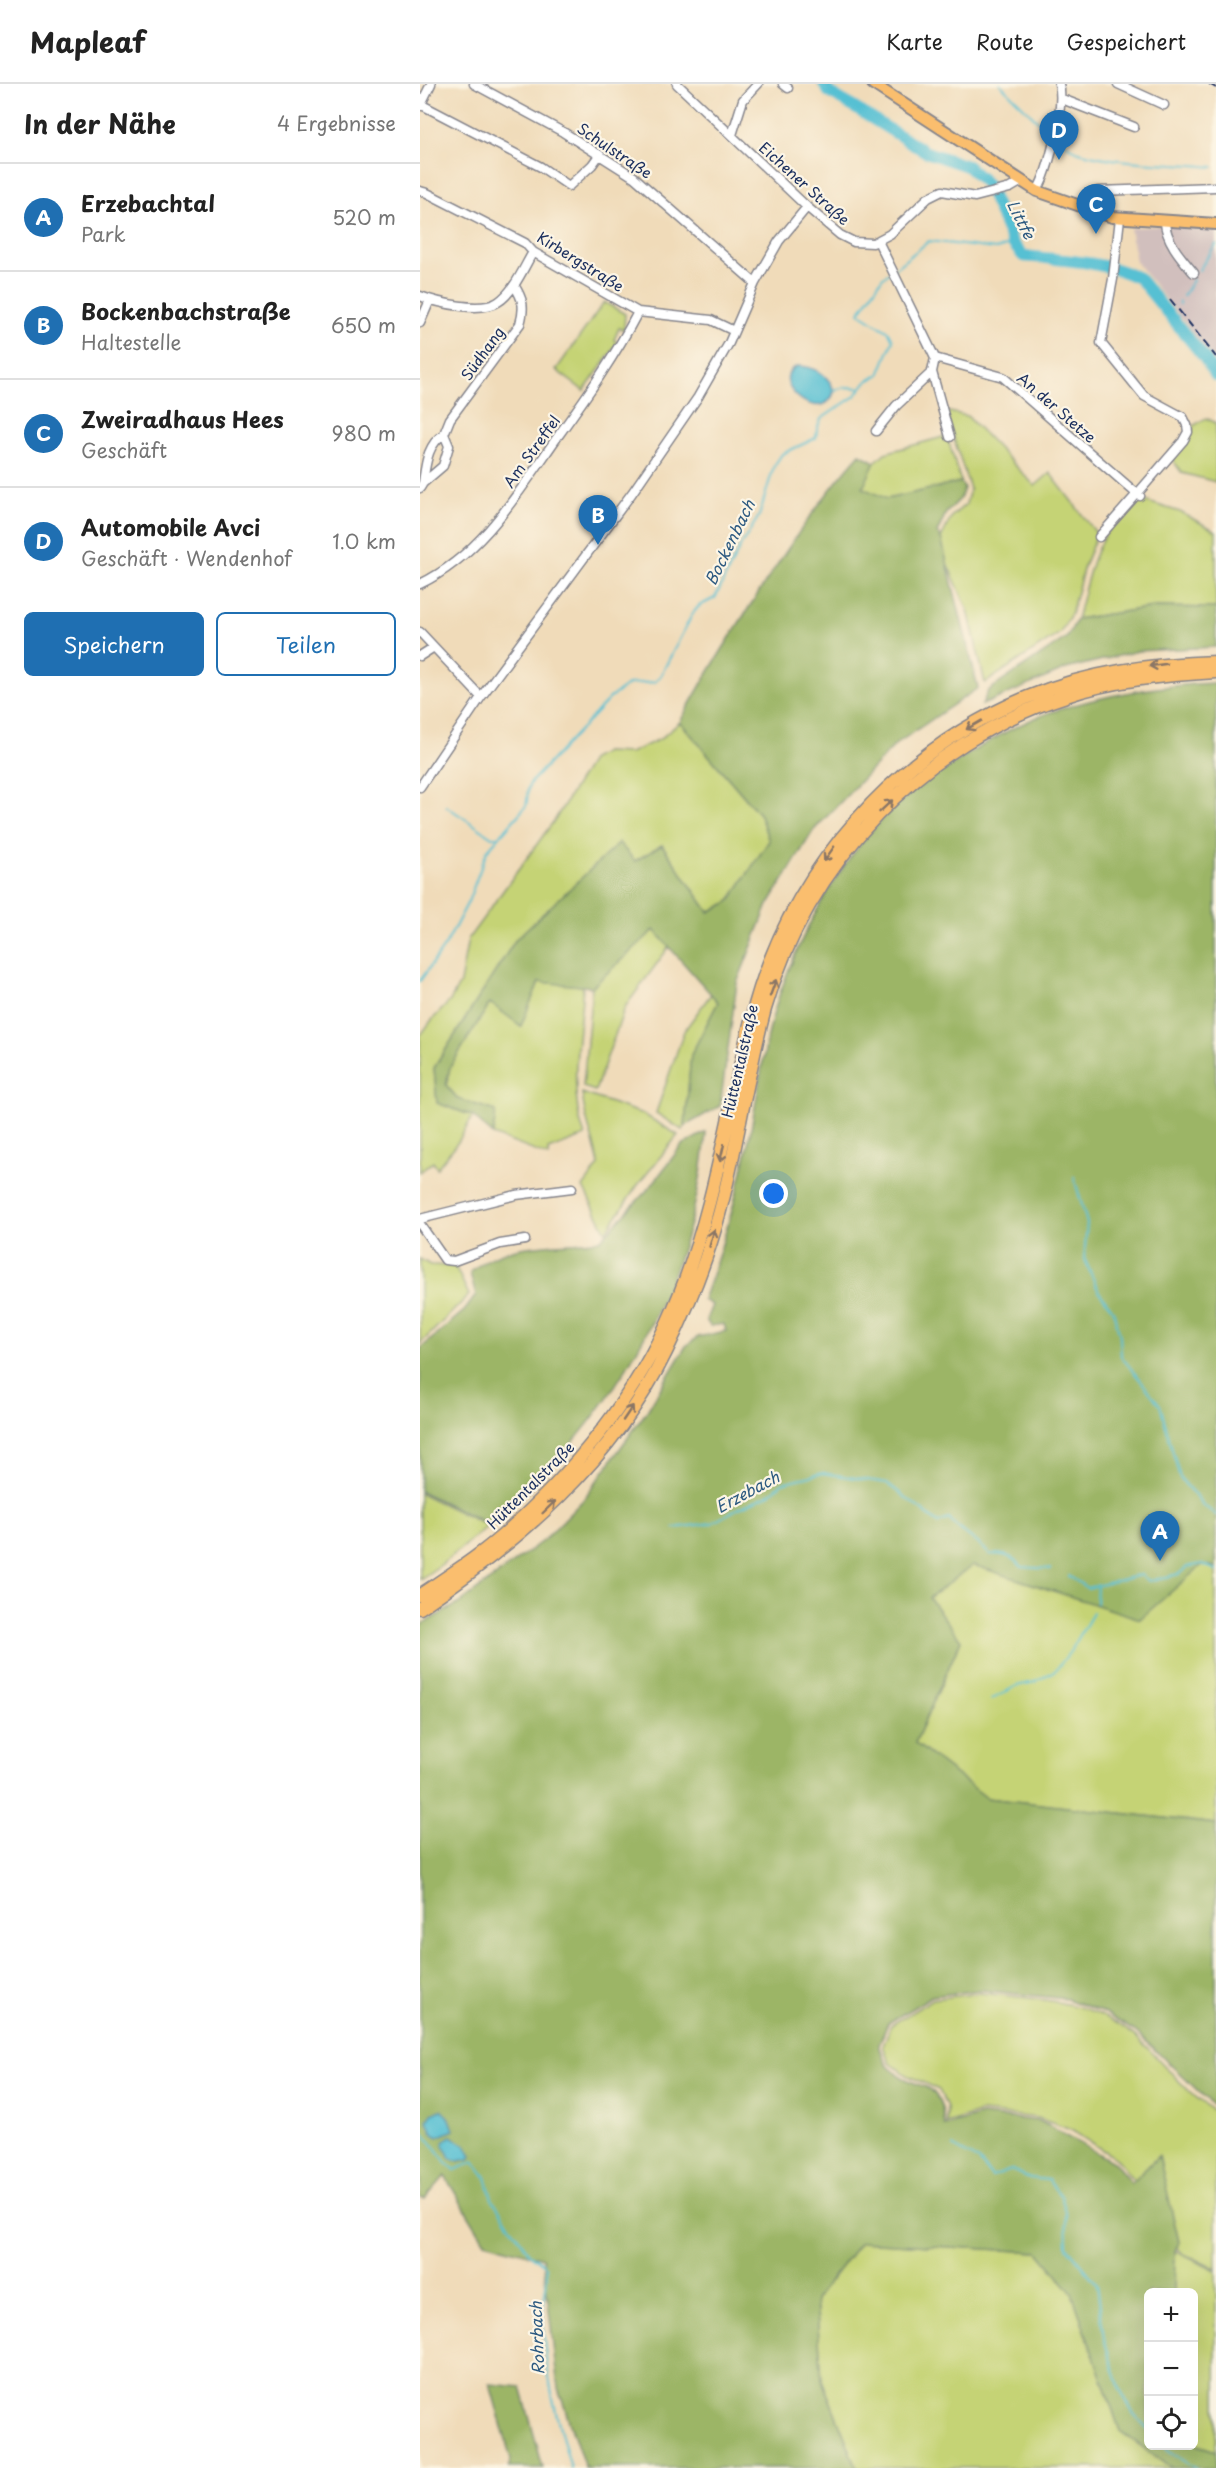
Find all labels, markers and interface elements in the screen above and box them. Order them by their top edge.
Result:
text: Mapleaf [30,20,146,63]
text: Karte [886,25,943,57]
text: Route [976,25,1034,57]
text: Gespeichert [1067,25,1186,57]
text: In der Nähe [24,104,176,143]
text: 4 Ergebnisse [277,108,396,138]
pin: D [1040,110,1078,160]
street label: Schulstraße [573,116,657,184]
street label: Eichener Straße [755,136,856,230]
pin: C [1076,184,1116,234]
text: Erzebachtal [81,186,215,219]
water label: Littfe [1002,195,1043,244]
text: A [36,202,51,232]
text: 520 m [332,202,396,232]
text: Park [81,219,126,249]
street label: Kirbergstraße [533,225,629,297]
text: Bockenbachstraße [81,294,291,327]
text: B [37,310,50,340]
text: 650 m [331,310,396,340]
street label: Südhang [455,321,509,385]
text: Haltestelle [81,327,181,357]
street label: An der Stetze [1012,366,1102,448]
text: Zweiradhaus Hees [81,402,284,435]
street label: Am Streffel [497,410,565,492]
text: C [36,418,51,448]
text: 980 m [332,418,396,448]
text: Geschäft [81,435,167,465]
water label: Bockenbach [698,495,760,589]
pin: B [578,496,618,545]
text: Automobile Avci [81,510,260,543]
text: D [36,526,51,556]
text: 1.0 km [332,526,396,556]
text: Geschäft · Wendenhof [81,543,292,573]
button: Speichern [24,612,204,676]
button: Teilen [216,612,396,676]
one-way arrow [1148,660,1168,671]
one-way arrow [966,719,983,731]
one-way arrow [878,799,893,813]
one-way arrow [823,845,836,861]
one-way arrow [768,979,779,997]
street label: Hüttentalstraße [715,1002,763,1120]
one-way arrow [715,1143,727,1162]
your location [759,1179,788,1208]
one-way arrow [706,1229,718,1248]
one-way arrow [622,1406,634,1422]
street label: Hüttentalstraße [481,1436,579,1534]
water label: Erzebach [711,1464,784,1518]
one-way arrow [541,1500,556,1515]
pin: A [1140,1512,1180,1561]
map controls [1144,2288,1198,2450]
button: + [1144,2288,1198,2342]
water label: Rohrbach [523,2300,549,2375]
button: − [1144,2342,1198,2396]
button: locate [1144,2396,1198,2450]

